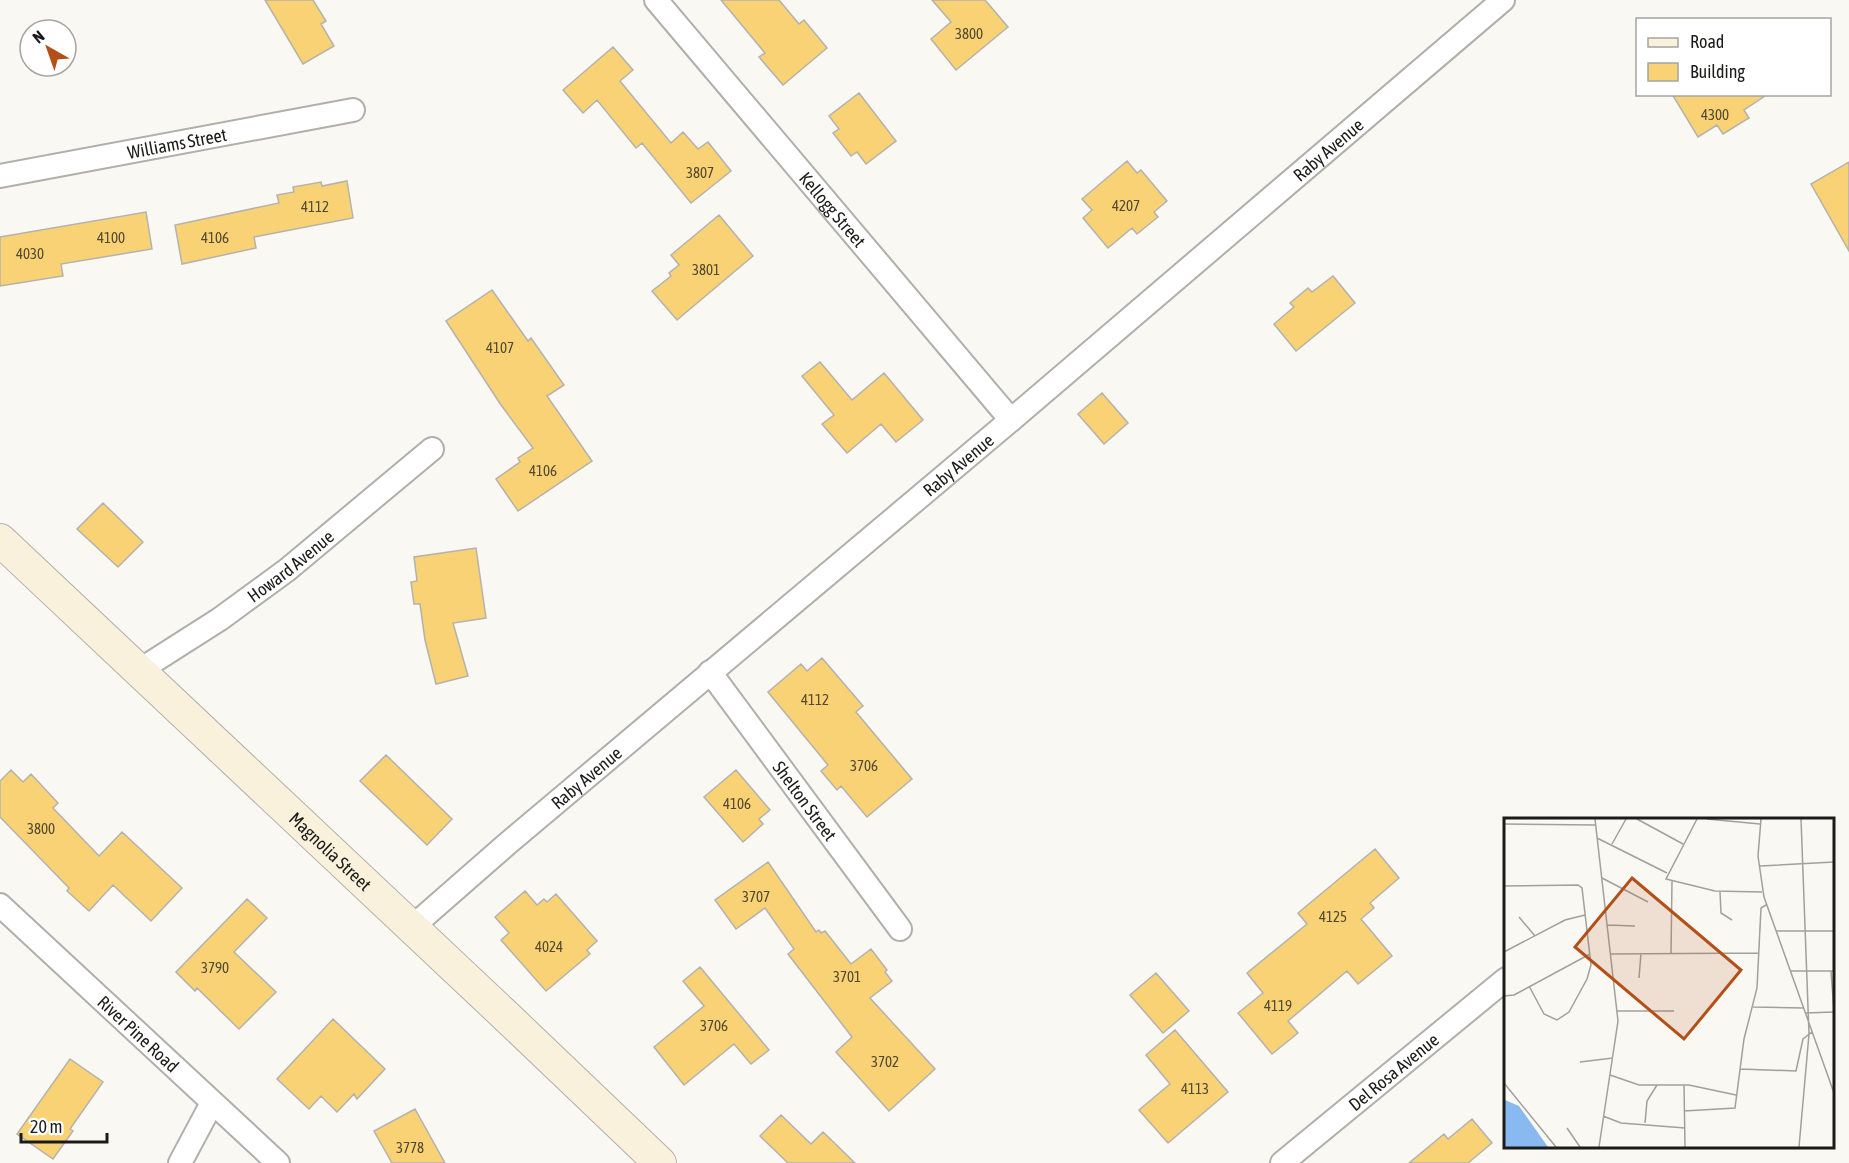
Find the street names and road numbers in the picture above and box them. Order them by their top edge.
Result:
street label: Raby Avenue [1289,114,1367,185]
street label: Williams Street [126,123,228,162]
street label: Kellogg Street [795,167,870,251]
street label: Raby Avenue [919,429,998,500]
street label: Howard Avenue [243,525,338,606]
street label: Raby Avenue [547,742,626,813]
street label: Shelton Street [769,757,841,844]
street label: Magnolia Street [285,808,376,895]
street label: River Pine Road [94,991,183,1076]
street label: Del Rosa Avenue [1344,1029,1442,1115]

